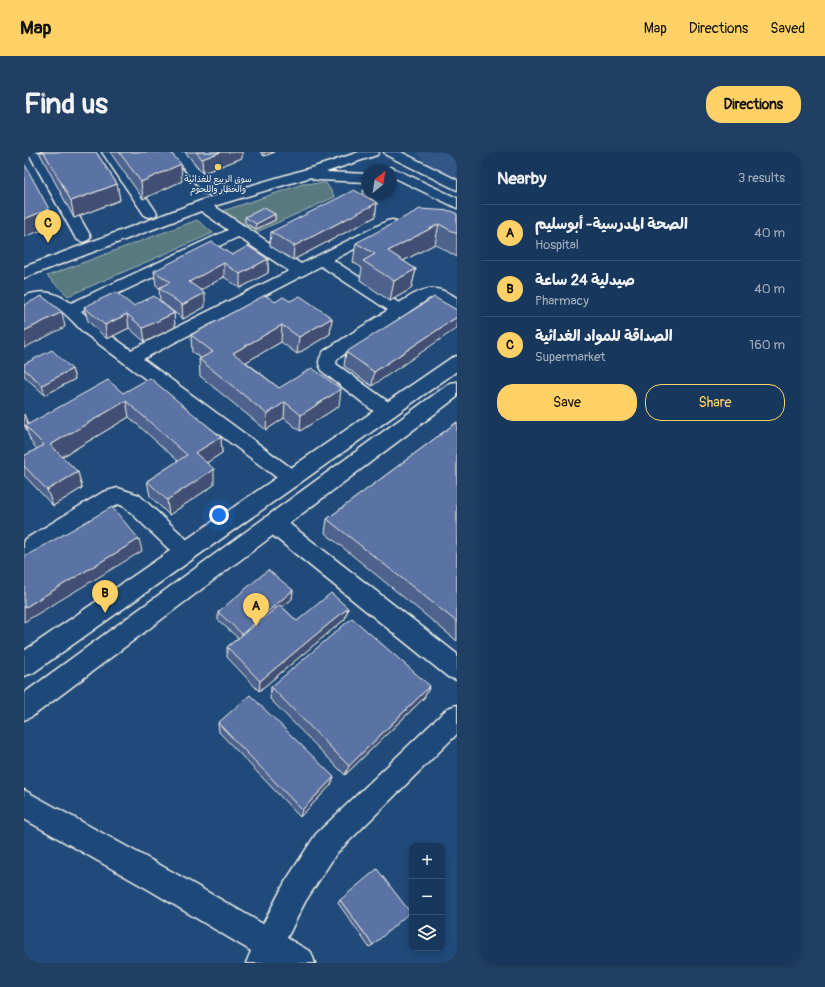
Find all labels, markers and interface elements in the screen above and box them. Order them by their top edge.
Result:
text: Map [20,16,51,40]
text: Map [644,20,667,37]
text: Directions [689,20,748,37]
text: Saved [770,20,805,37]
button: Directions [706,86,801,123]
text: Find us [24,87,108,122]
marker: سوق الربيع للغذائية والخظار واللحوم [213,162,223,172]
north arrow [361,164,397,200]
text: Nearby [497,168,546,189]
text: 3 results [738,170,785,186]
place label: سوق الربيع للغذائية والخظار واللحوم [184,174,252,196]
pin: C [35,210,61,243]
text: الصحة المدرسية- أبوسليم [535,215,688,234]
text: A [506,225,514,241]
text: 40 m [754,225,785,241]
text: Hospital [535,237,579,253]
text: صيدلية 24 ساعة [535,271,635,290]
text: B [506,281,514,297]
text: 40 m [754,281,785,297]
text: Pharmacy [535,293,589,309]
text: الصداقة للمواد الغدائية [535,327,672,346]
text: C [506,337,514,353]
text: 160 m [749,337,785,353]
text: Supermarket [535,349,606,365]
button: Save [497,384,637,421]
button: Share [645,384,785,421]
your location [209,505,229,525]
pin: B [92,580,118,613]
pin: A [243,593,269,626]
map controls [409,843,445,951]
button: + [409,843,445,879]
button: − [409,879,445,915]
button: layers [409,915,445,951]

